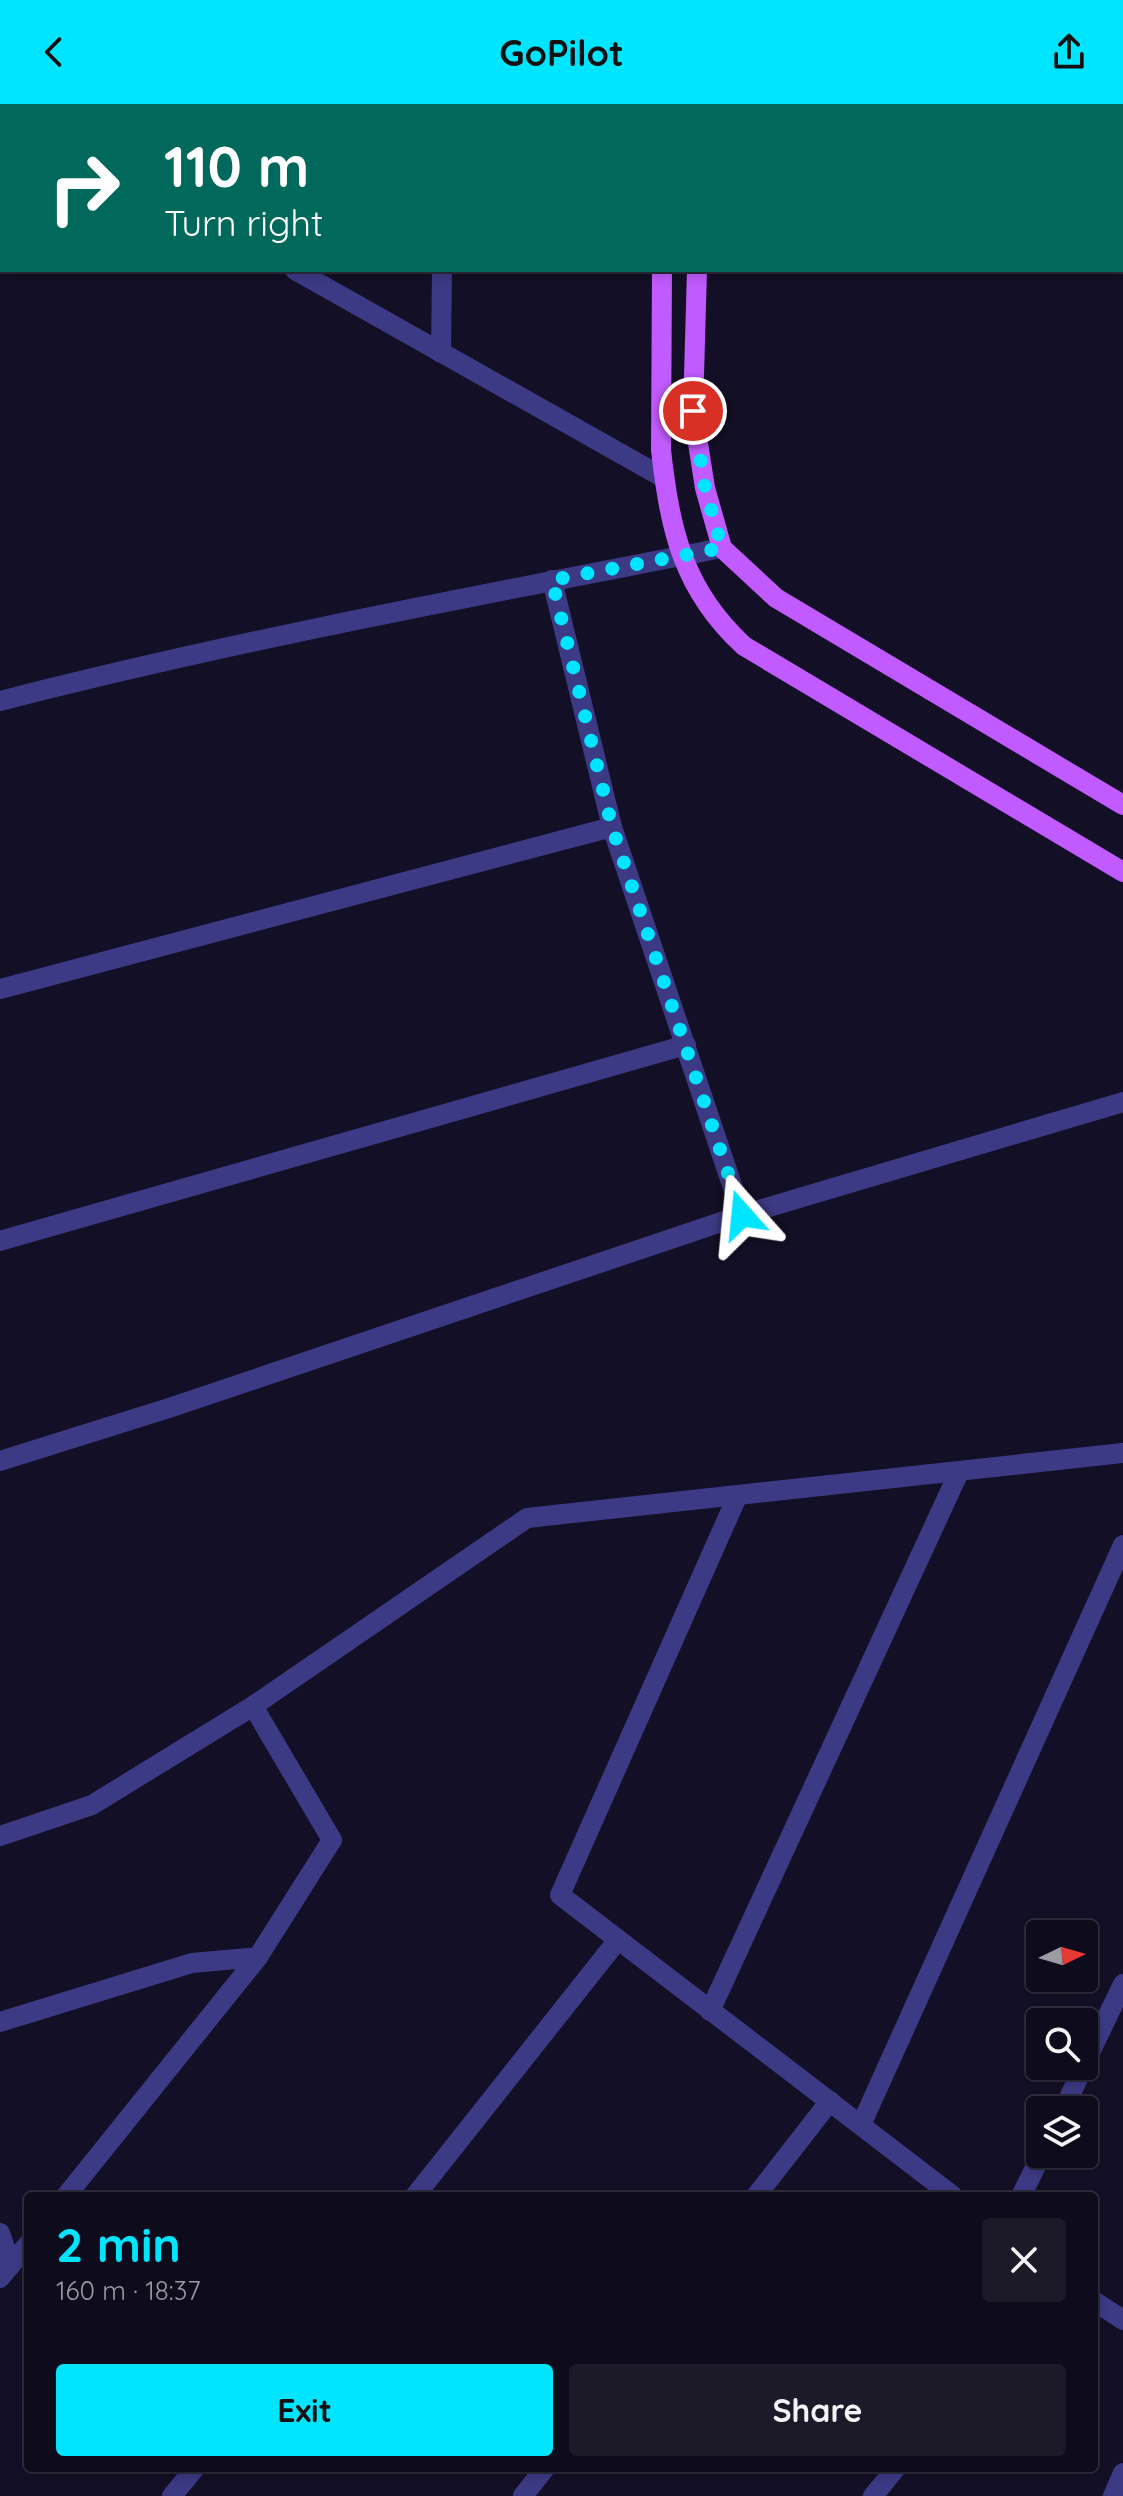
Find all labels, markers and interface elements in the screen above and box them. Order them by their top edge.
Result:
icon: back [32,30,76,74]
text: GoPilot [499,30,624,75]
icon: share [1047,30,1091,74]
text: 110 m [164,131,309,201]
icon: right [32,136,136,240]
text: Turn right [164,200,323,245]
pin [659,377,727,445]
icon: arrive [671,389,715,433]
position arrow [700,1173,784,1257]
north arrow [1026,1920,1098,1992]
map controls [1026,1920,1098,2168]
button: search [1026,2008,1098,2080]
button: layers [1026,2096,1098,2168]
text: 2 min [56,2214,181,2274]
button: close [982,2218,1066,2302]
text: 160 m · 18:37 [56,2274,201,2307]
button: Exit [56,2364,553,2456]
button: Share [569,2364,1066,2456]

